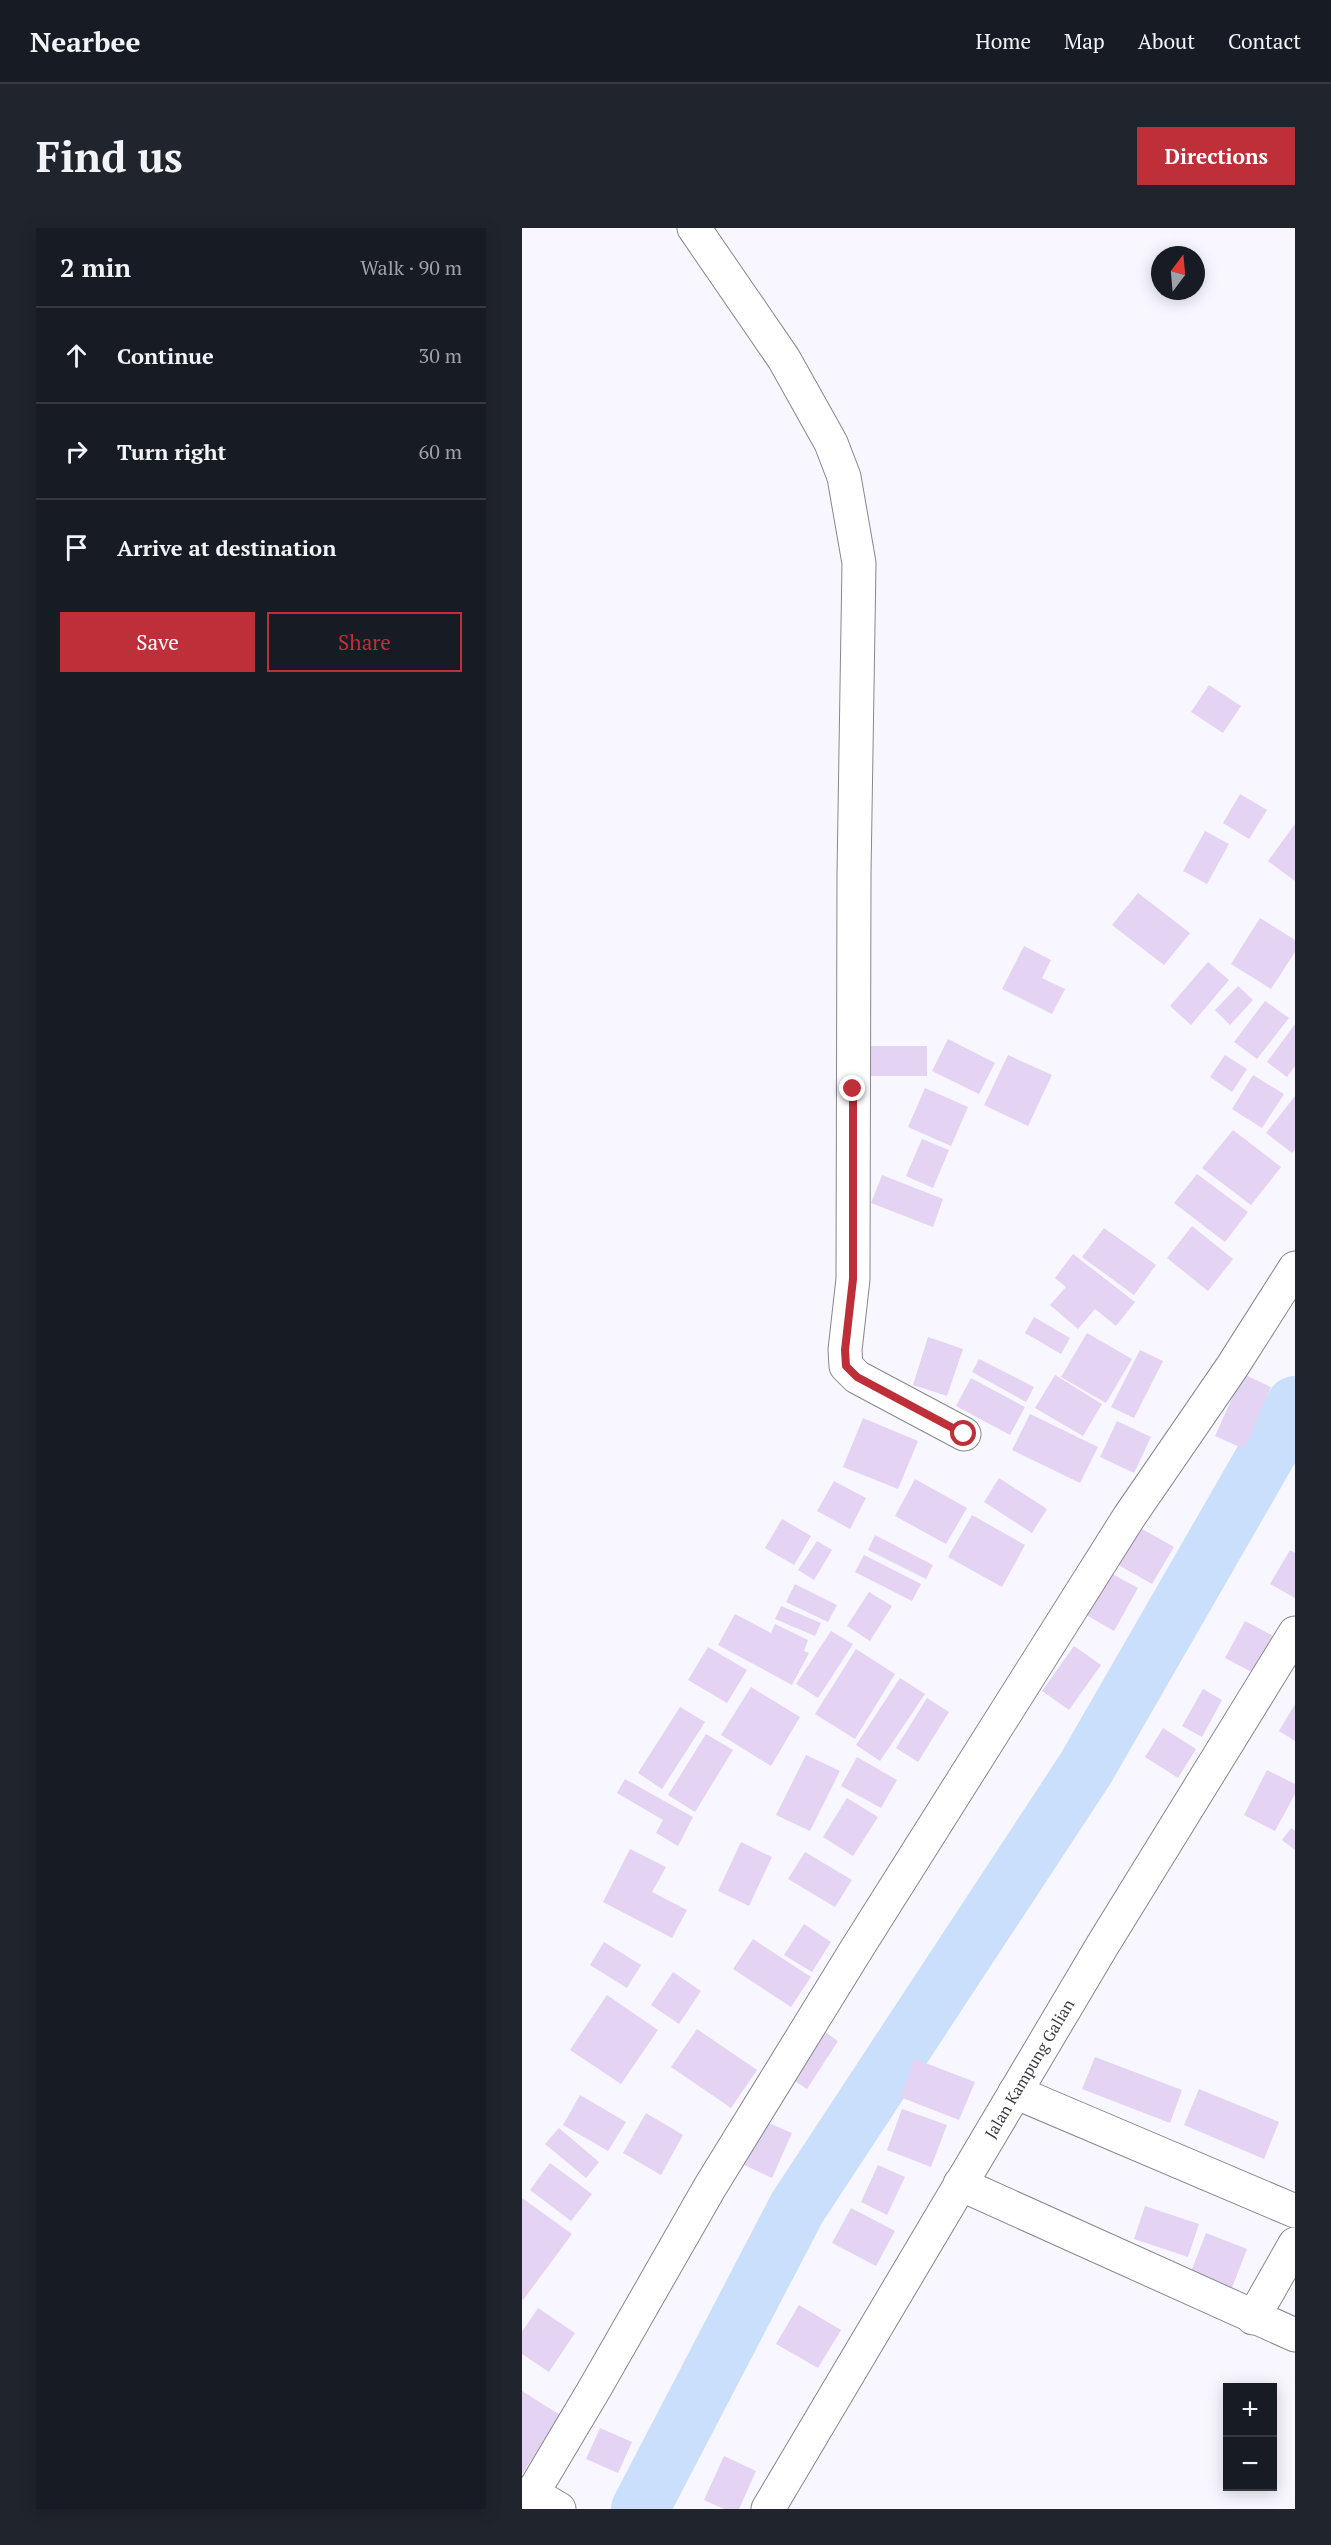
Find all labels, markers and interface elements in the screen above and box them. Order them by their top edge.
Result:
text: Nearbee [30,23,140,60]
text: Home [975,27,1031,55]
text: Map [1064,27,1105,55]
text: About [1138,27,1195,55]
text: Contact [1228,27,1301,55]
button: Directions [1137,127,1295,185]
text: Find us [36,128,183,184]
north arrow [1151,246,1205,300]
text: 2 min [60,250,131,284]
text: Walk · 90 m [360,254,462,281]
icon: ahead [60,339,93,372]
text: Continue [117,341,214,370]
text: 30 m [419,342,462,369]
icon: right [60,435,93,468]
text: Turn right [117,437,226,466]
text: 60 m [419,438,462,465]
icon: arrive [60,531,93,564]
text: Arrive at destination [117,533,336,562]
button: Save [60,612,255,672]
button: Share [267,612,462,672]
route end [839,1075,865,1101]
route start [950,1420,976,1446]
street label: Jalan Kampung Galian [979,1994,1079,2142]
map controls [1223,2383,1277,2491]
button: + [1223,2383,1277,2437]
button: − [1223,2437,1277,2491]

